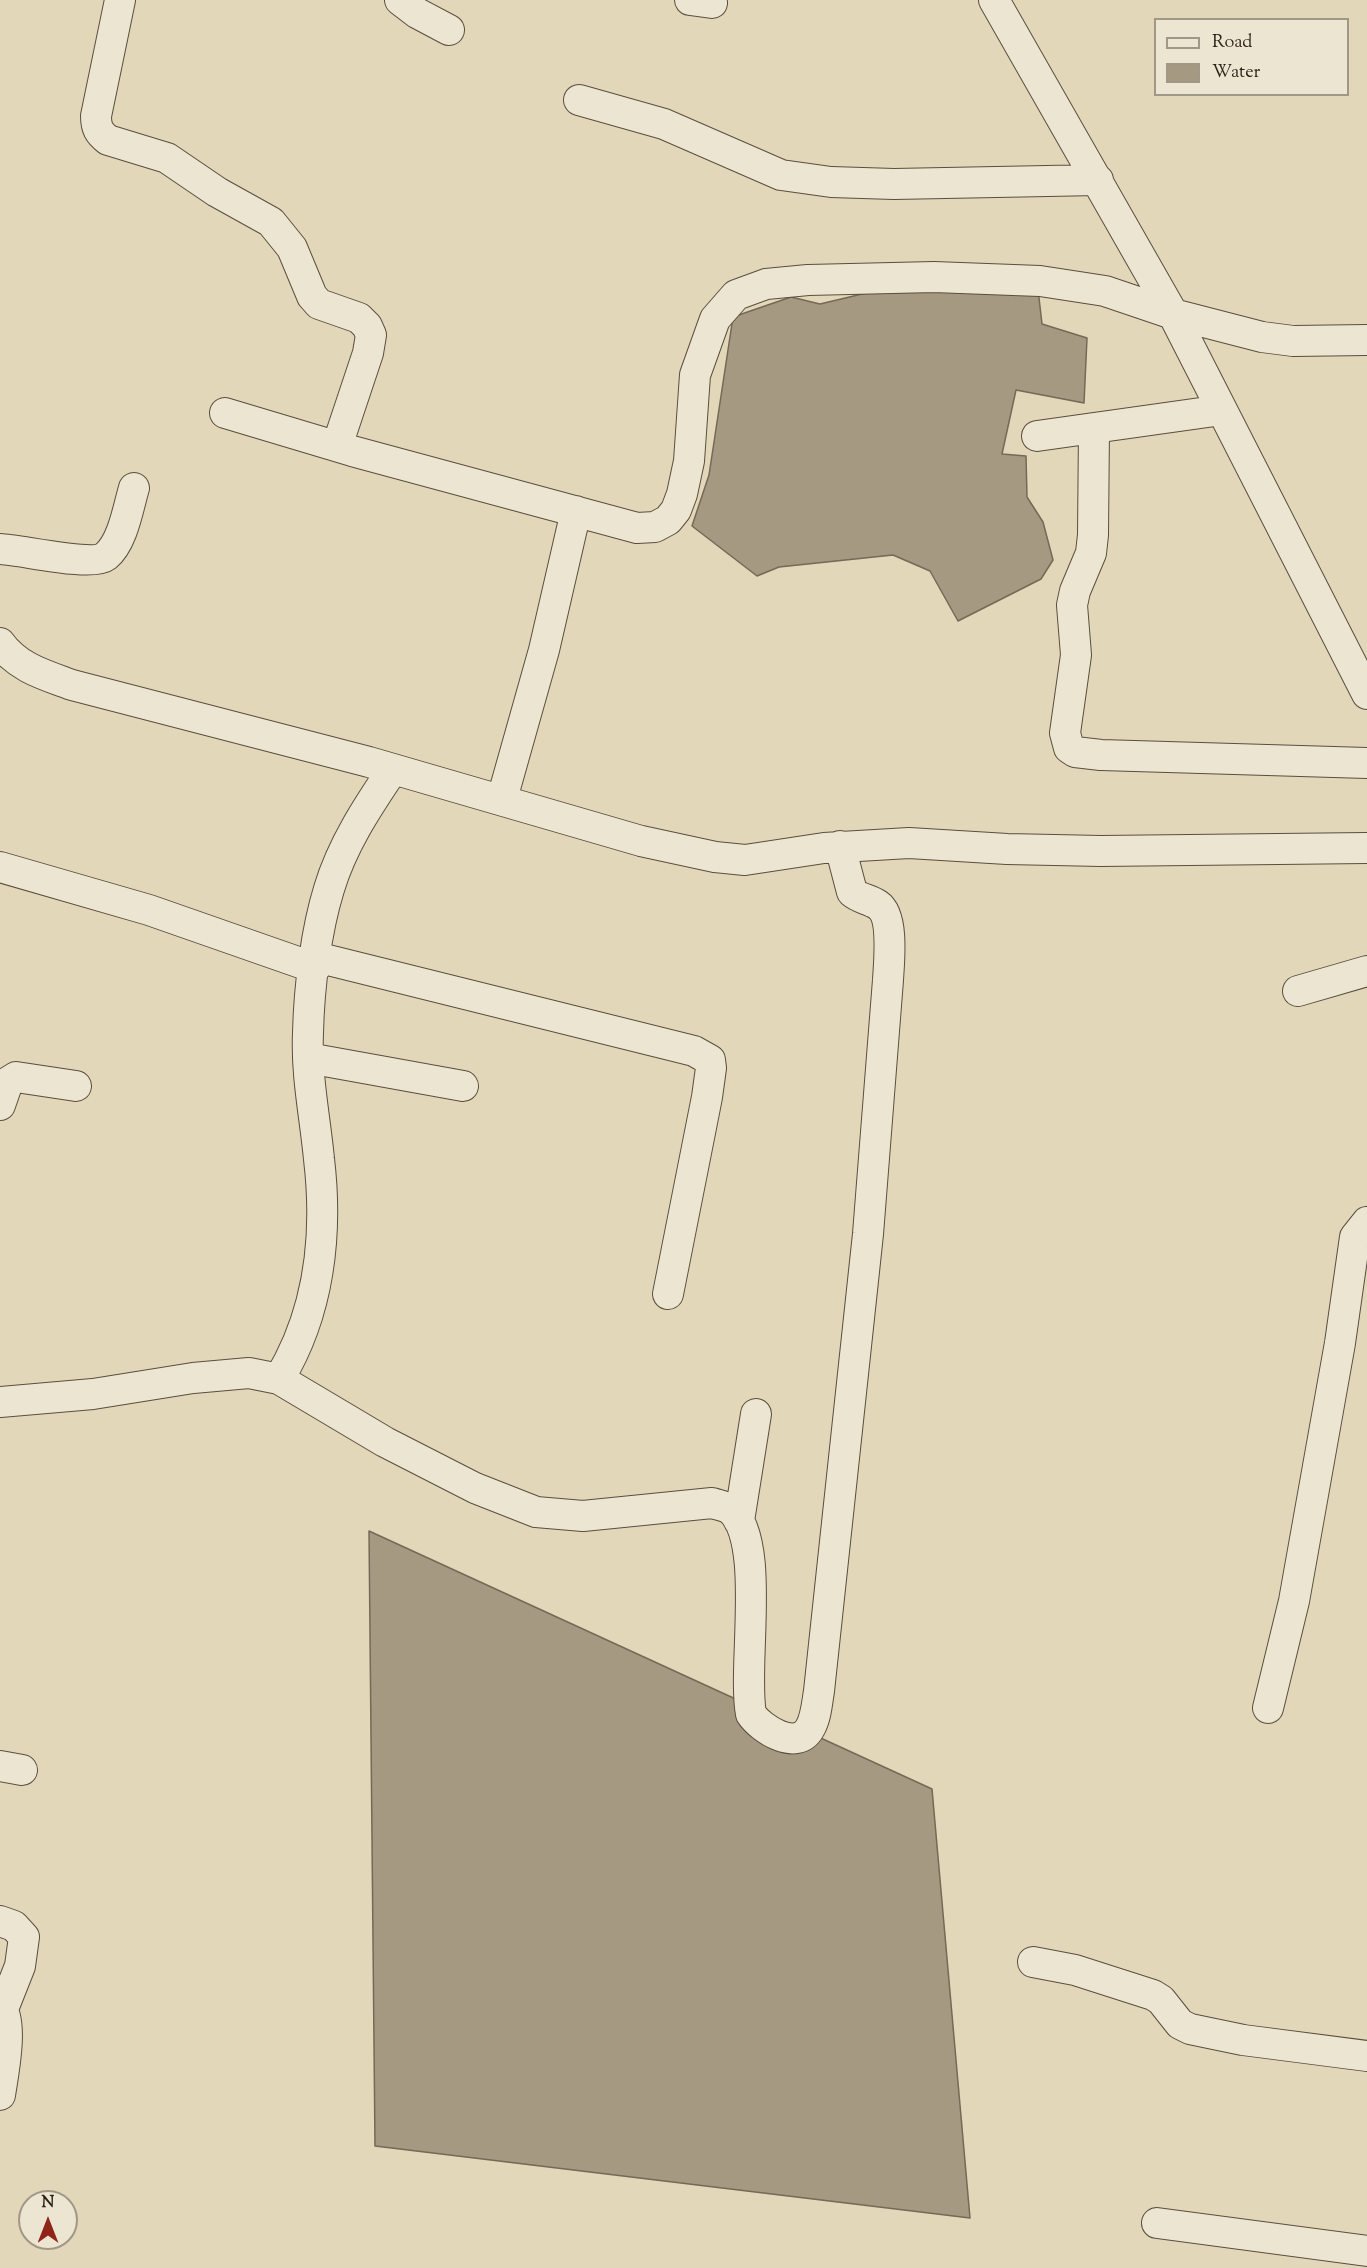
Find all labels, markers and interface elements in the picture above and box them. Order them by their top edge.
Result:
legend [1154,18,1349,96]
text: Road [1212,30,1252,56]
text: Water [1212,60,1260,86]
north arrow [18,2190,78,2250]
text: N [42,2192,54,2215]

